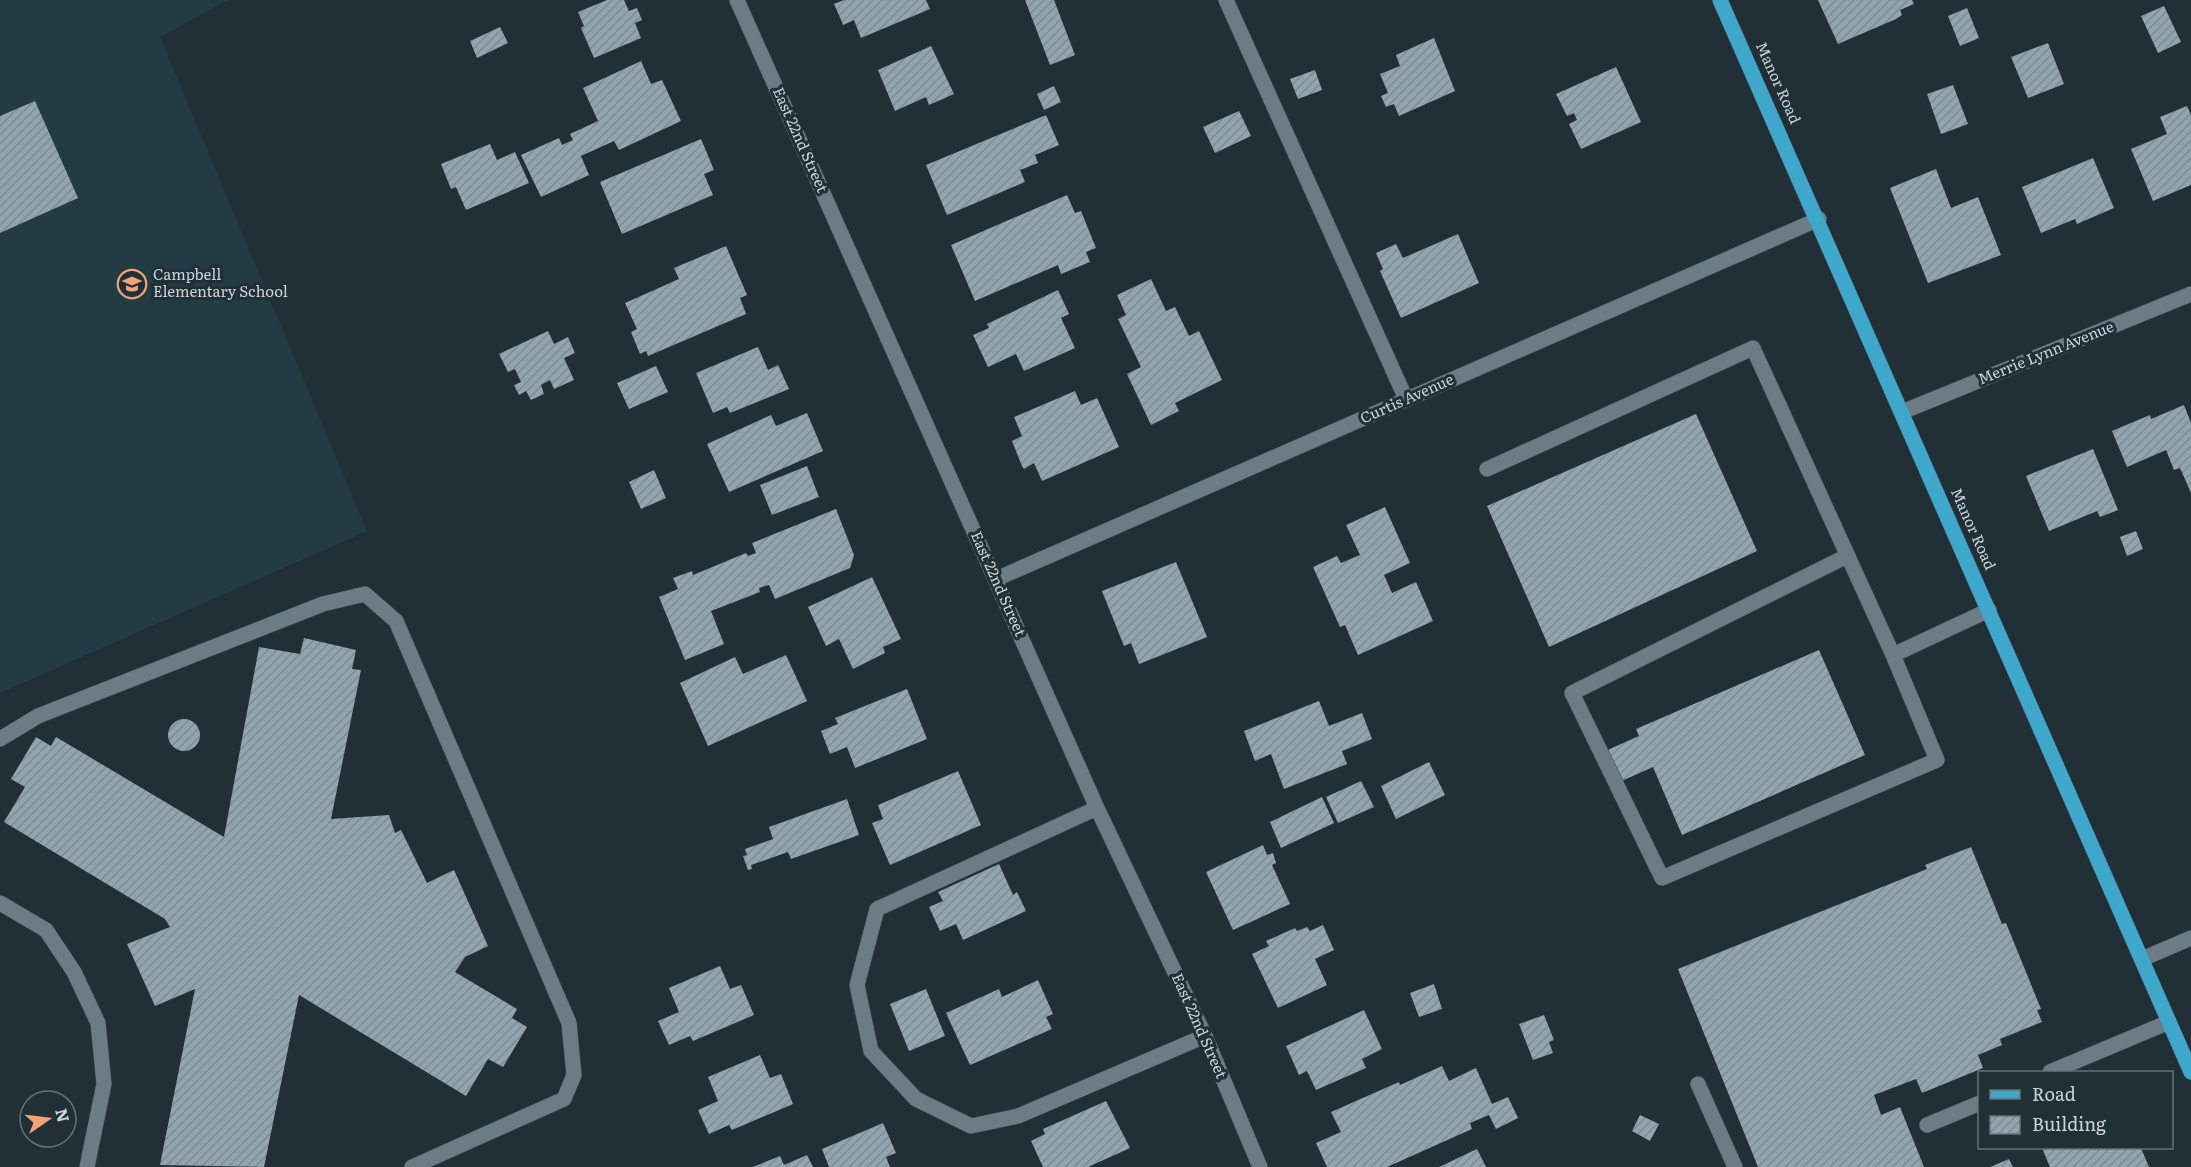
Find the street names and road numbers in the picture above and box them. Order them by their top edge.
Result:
street label: Manor Road [1751,38,1808,127]
street label: East 22nd Street [768,83,835,196]
street label: Merrie Lynn Avenue [1974,314,2117,389]
street label: Curtis Avenue [1356,367,1457,429]
street label: Manor Road [1946,484,2003,573]
street label: East 22nd Street [966,527,1033,640]
street label: East 22nd Street [1167,969,1234,1082]

